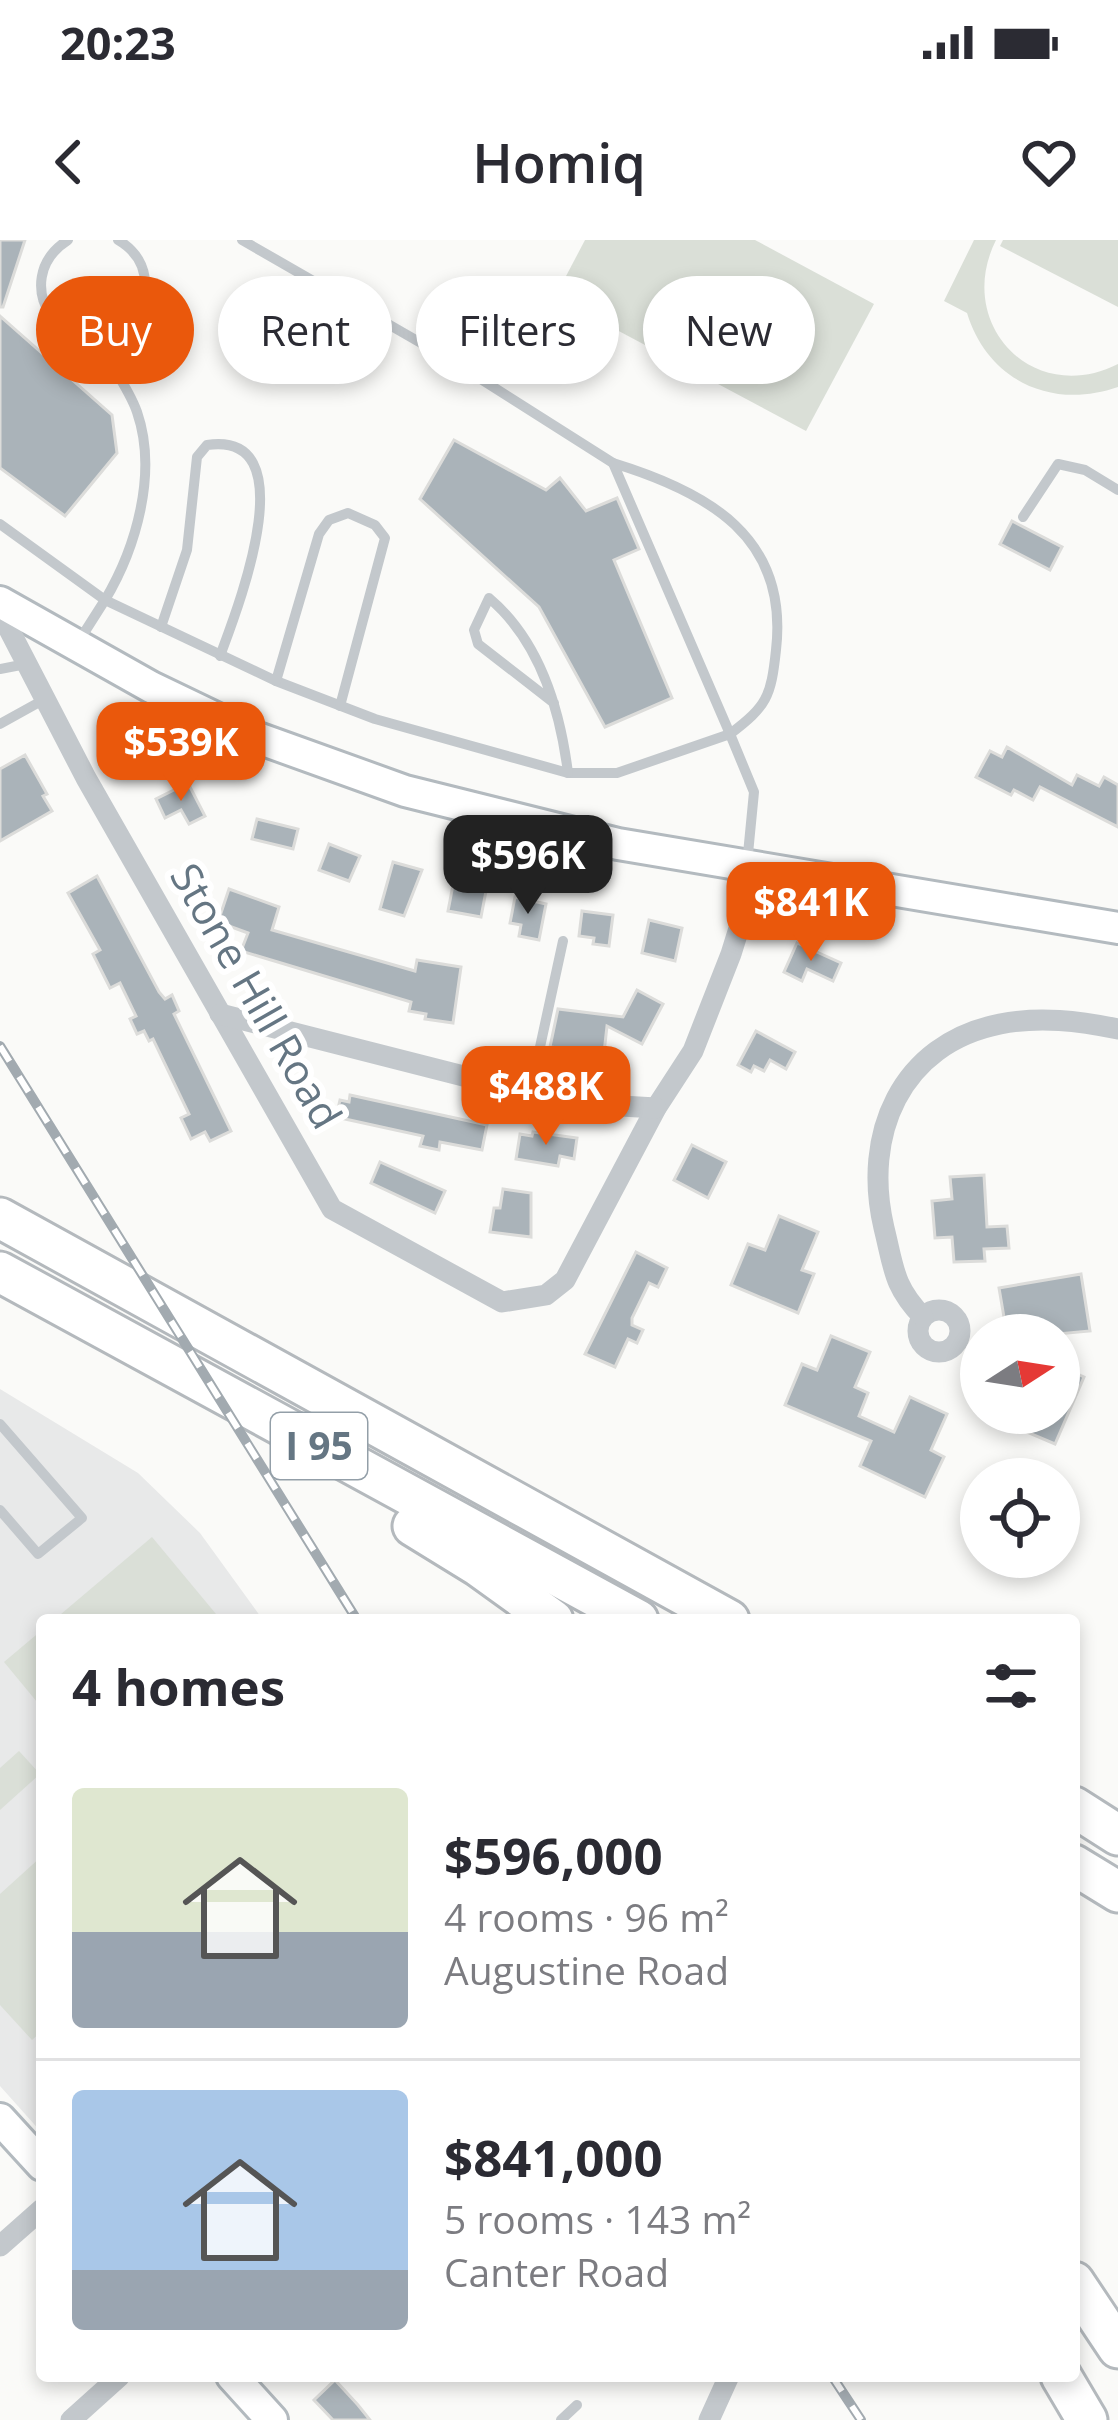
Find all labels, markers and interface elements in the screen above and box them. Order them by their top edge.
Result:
text: 20:23 [60,12,176,73]
text: Homiq [472,125,646,199]
icon: back [36,129,102,195]
icon: heart [1016,129,1082,195]
chip: Buy [36,276,194,384]
chip: Rent [218,276,392,384]
chip: Filters [416,276,619,384]
chip: New [643,276,815,384]
pin: $539K [97,702,265,804]
text: $539K [123,714,239,767]
pin: $596K [444,815,612,917]
text: $596K [470,827,586,880]
street label: Stone Hill Road [158,852,356,1138]
pin: $841K [727,862,895,964]
text: $841K [753,874,869,927]
pin: $488K [462,1046,630,1148]
text: $488K [488,1058,604,1111]
north arrow [960,1314,1080,1434]
map controls [960,1314,1080,1578]
road number: I 95 [271,1413,367,1479]
button: locate [960,1458,1080,1578]
text: 4 homes [72,1651,285,1721]
icon: filters [978,1653,1044,1719]
text: $596,000 [444,1820,663,1890]
icon: home [168,1836,312,1980]
text: 4 rooms · 96 m² [444,1890,729,1943]
text: Augustine Road [444,1943,729,1996]
text: $841,000 [444,2122,663,2192]
icon: home [168,2138,312,2282]
text: 5 rooms · 143 m² [444,2192,751,2245]
text: Canter Road [444,2245,669,2298]

